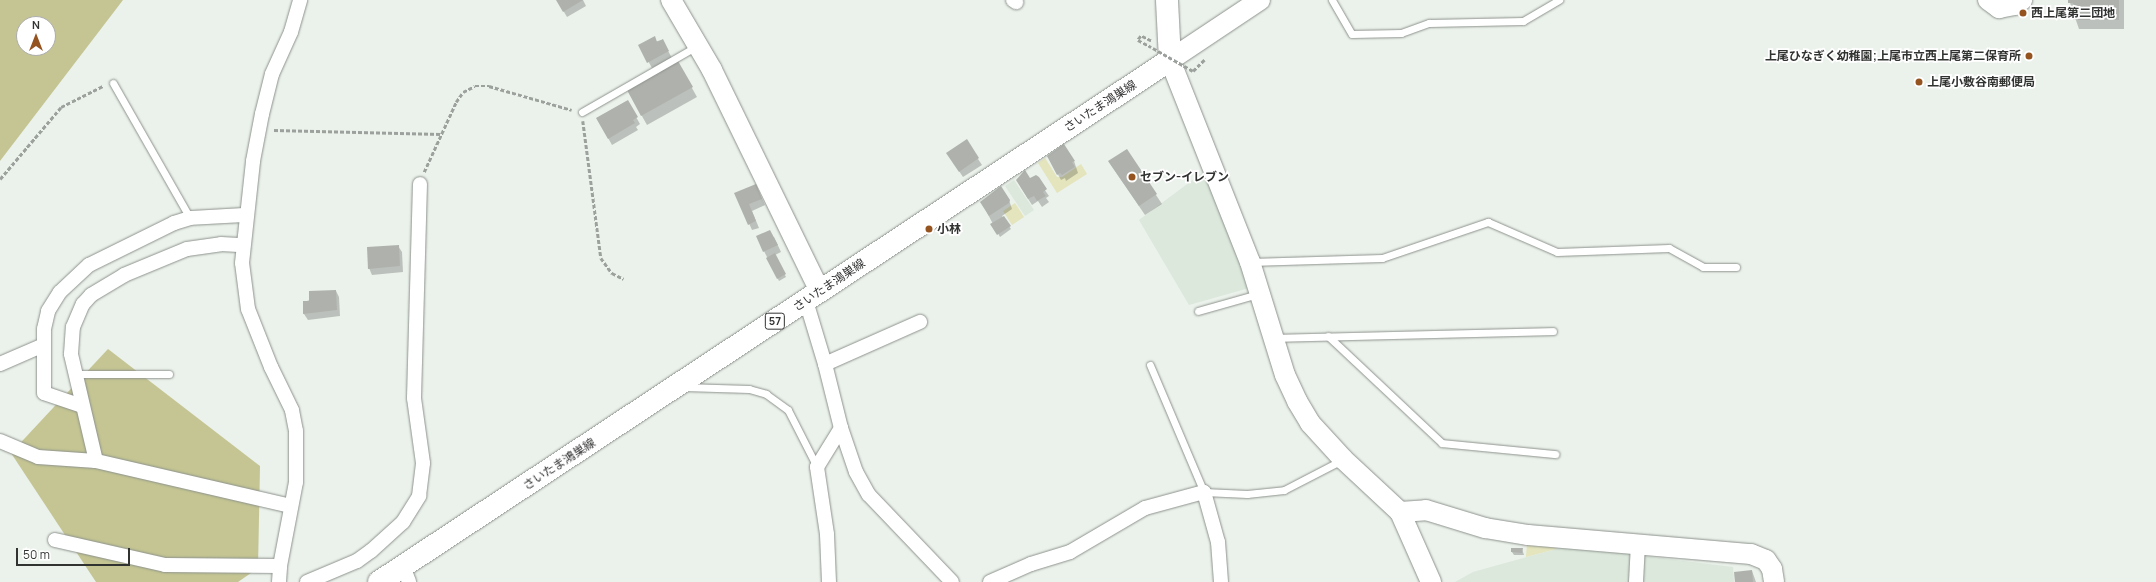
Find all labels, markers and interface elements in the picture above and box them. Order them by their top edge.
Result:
place label: 西上尾第二団地 [2031,6,2115,20]
marker: 西上尾第二団地 [2018,8,2028,18]
north arrow [16,16,56,56]
text: N [32,17,40,32]
place label: 上尾ひなぎく幼稚園;上尾市立西上尾第二保育所 [1765,49,2021,63]
marker: 上尾ひなぎく幼稚園;上尾市立西上尾第二保育所 [2024,51,2034,61]
place label: 上尾小敷谷南郵便局 [1927,75,2035,89]
street label: さいたま鴻巣線 [1061,77,1139,135]
marker: 上尾小敷谷南郵便局 [1914,77,1924,87]
place label: セブン-イレブン [1140,170,1229,184]
marker: セブン-イレブン [1127,172,1137,182]
place label: 小林 [937,222,961,236]
marker: 小林 [924,224,934,234]
street label: さいたま鴻巣線 [790,256,868,314]
road number: 57 [764,312,786,330]
street label: さいたま鴻巣線 [520,435,598,493]
scale bar [18,540,132,566]
text: 50 m [23,546,50,563]

